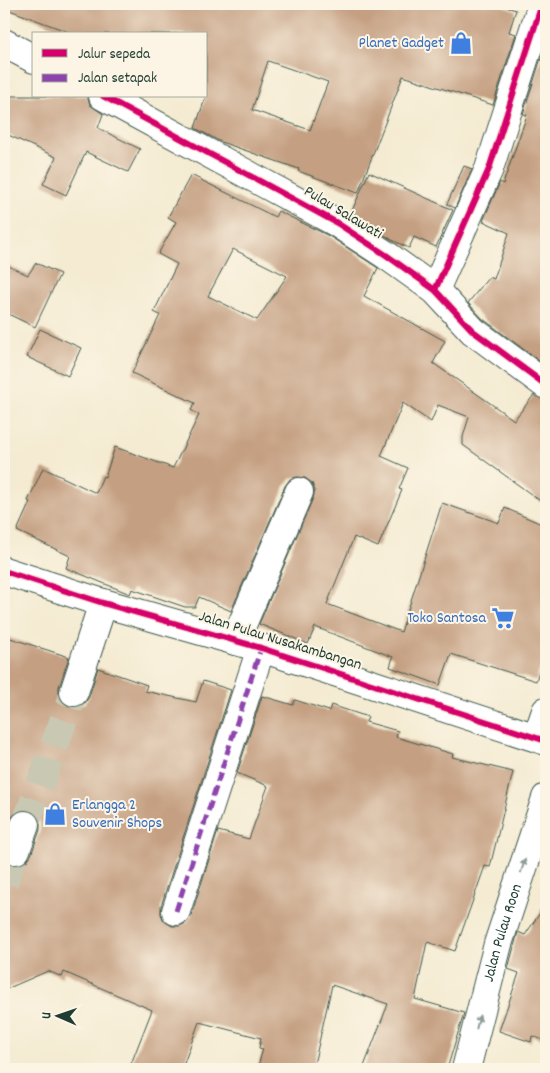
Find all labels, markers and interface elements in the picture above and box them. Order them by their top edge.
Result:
shop icon: Planet Gadget [448,30,474,56]
legend [32,32,208,98]
place label: Planet Gadget [358,32,444,55]
text: Jalur sepeda [78,44,151,66]
text: Jalan setapak [78,68,157,90]
street label: Pulau Salawati [299,180,387,246]
street label: Jalan Pulau Nusakambangan [196,605,364,677]
supermarket icon: Toko Santosa [490,605,516,631]
place label: Toko Santosa [407,607,486,630]
place label: Erlangga 2 Souvenir Shops [72,794,163,835]
shop icon: Erlangga 2 Souvenir Shops [42,801,68,827]
one-way arrow [520,858,528,873]
street label: Jalan Pulau Roon [477,881,528,984]
north arrow [32,990,82,1040]
text: U [37,1012,57,1019]
one-way arrow [474,1015,482,1030]

